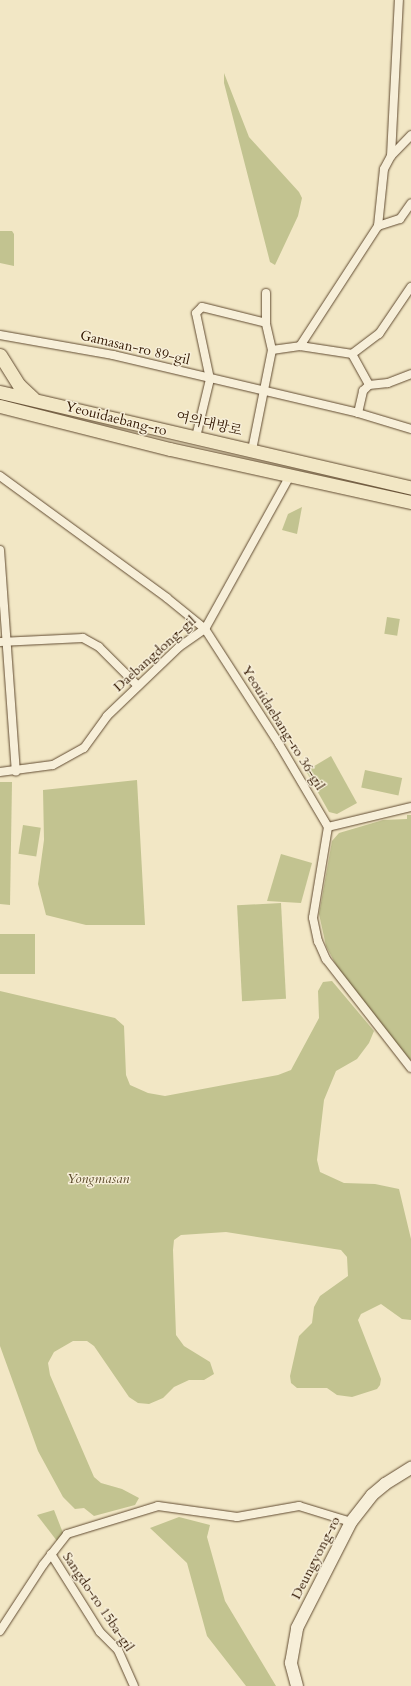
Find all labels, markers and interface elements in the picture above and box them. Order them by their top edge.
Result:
street label: Gamasan-ro 89-gil [78,327,192,369]
street label: Yeouidaebang-ro [63,398,169,440]
street label: 여의대방로 [174,408,244,440]
street label: Daebangdong-gil [110,612,200,696]
street label: Yeouidaebang-ro 36-gil [238,663,328,793]
park label: Yongmasan [67,1171,129,1187]
street label: Deungyong-ro [288,1514,344,1602]
street label: Sangdo-ro 15ba-gil [59,1549,137,1655]

